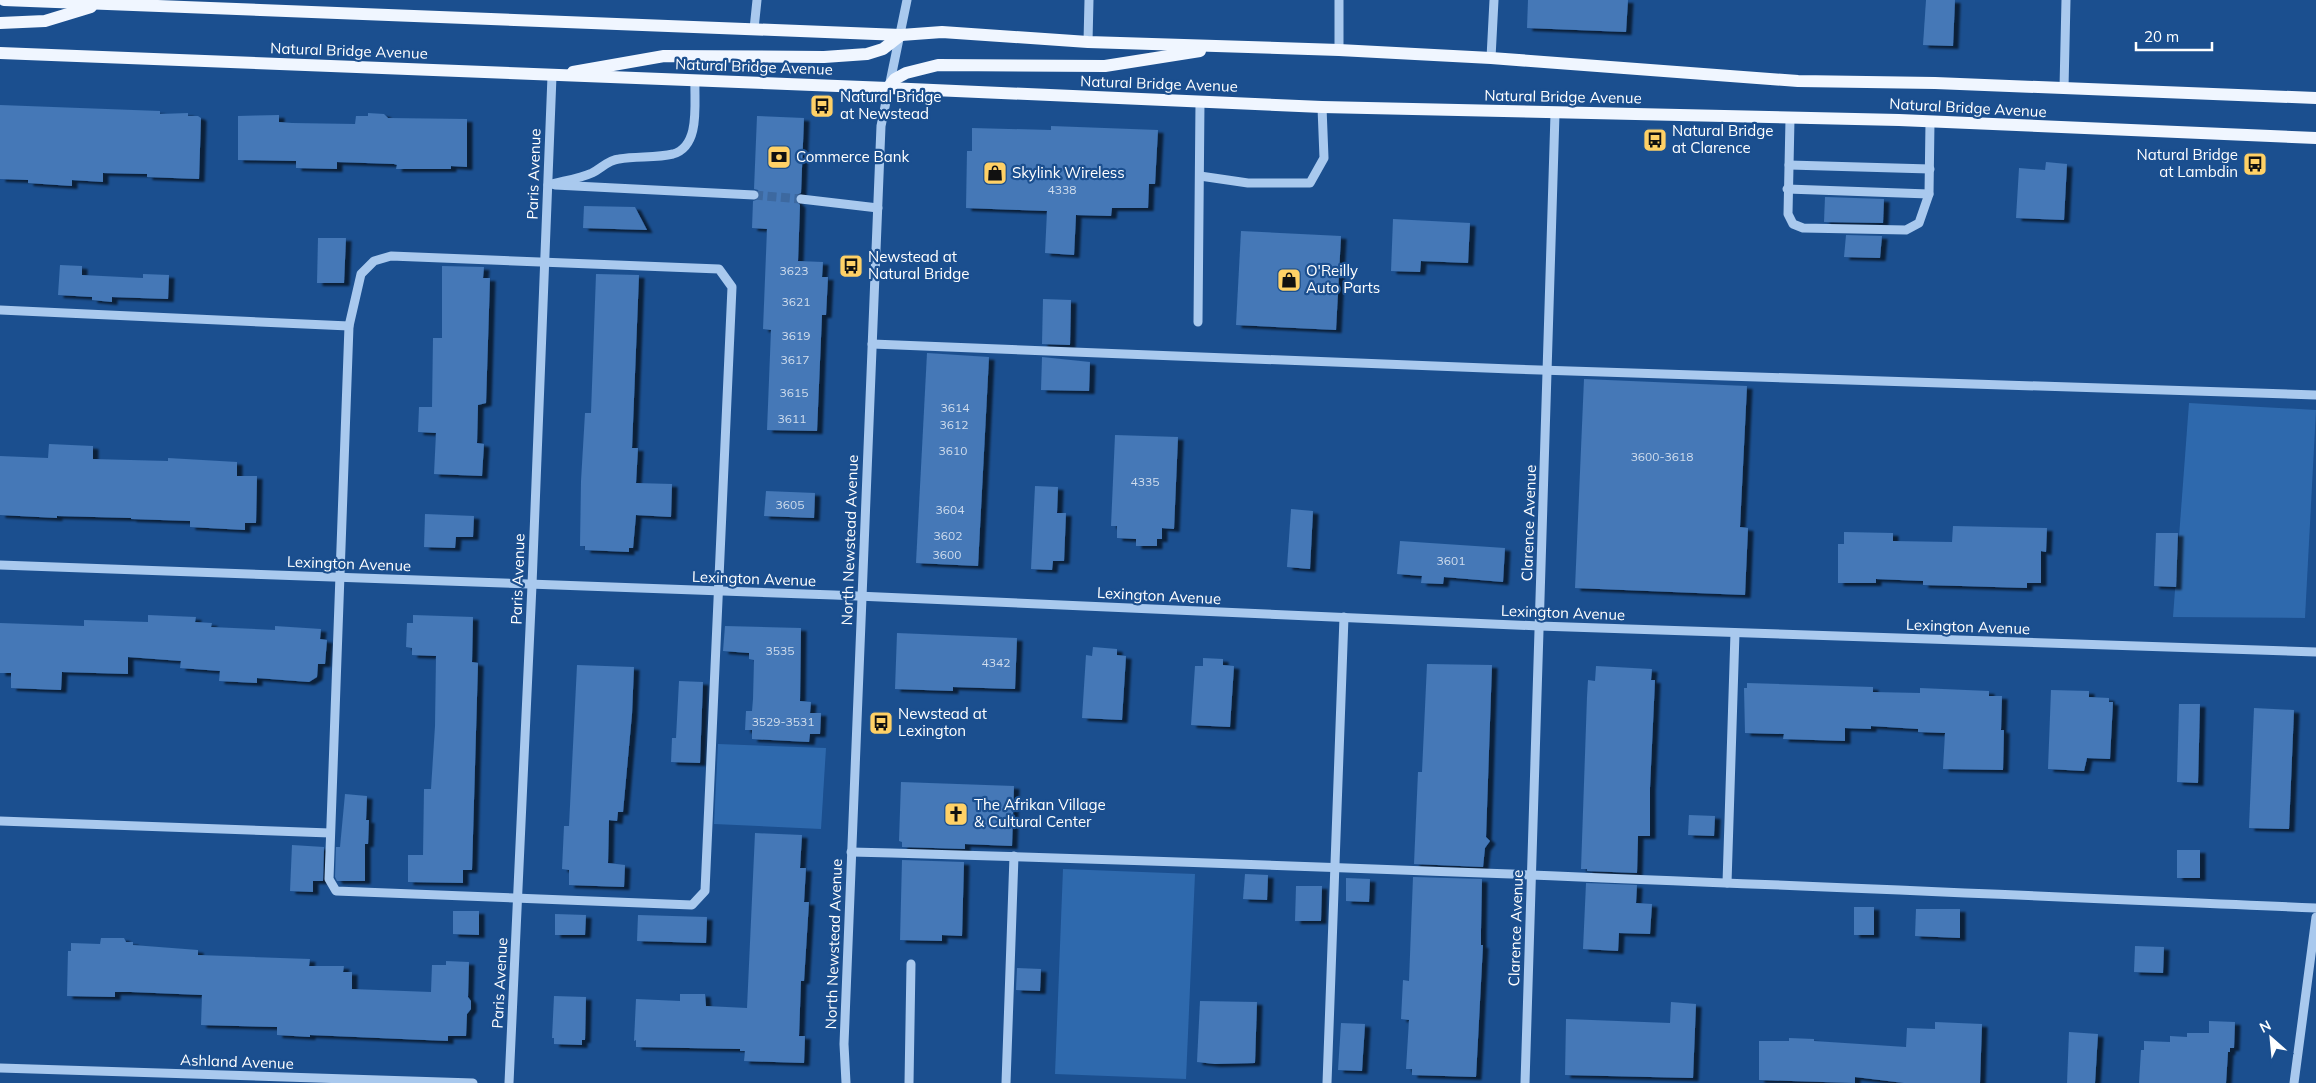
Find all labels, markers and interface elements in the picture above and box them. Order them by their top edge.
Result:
scale bar [2136,20,2212,52]
text: 20 m [2144,27,2179,46]
street label: Natural Bridge Avenue [270,38,428,63]
street label: Natural Bridge Avenue [675,54,833,79]
street label: Natural Bridge Avenue [1080,71,1238,96]
street label: Natural Bridge Avenue [1484,86,1642,107]
place label: Natural Bridge at Newstead [840,87,941,123]
bus stop icon: Natural Bridge at Newstead [809,93,835,119]
street label: Natural Bridge Avenue [1889,94,2047,121]
place label: Natural Bridge at Clarence [1672,121,1773,157]
bus stop icon: Natural Bridge at Clarence [1642,127,1668,153]
street label: Paris Avenue [522,128,545,220]
bank icon: Commerce Bank [766,144,792,170]
place label: Natural Bridge at Lambdin [2137,145,2238,181]
place label: Commerce Bank [796,147,909,166]
bus stop icon: Natural Bridge at Lambdin [2242,151,2268,177]
shop icon: Skylink Wireless [982,160,1008,186]
place label: Skylink Wireless [1012,163,1125,182]
house number: 4338 [1048,182,1076,197]
place label: Newstead at Natural Bridge [868,247,969,283]
bus stop icon: Newstead at Natural Bridge [838,253,864,279]
place label: O'Reilly Auto Parts [1306,261,1380,297]
house number: 3623 [780,263,808,278]
shop icon: O'Reilly Auto Parts [1276,267,1302,293]
house number: 3621 [782,294,810,309]
house number: 3619 [782,328,810,343]
house number: 3617 [781,352,809,367]
house number: 3615 [780,385,808,400]
house number: 3614 [941,400,969,415]
house number: 3611 [778,411,806,426]
house number: 3612 [940,417,968,432]
house number: 3610 [939,443,967,458]
house number: 3600-3618 [1631,449,1693,464]
street label: North Newstead Avenue [837,454,862,626]
street label: Clarence Avenue [1517,464,1540,582]
house number: 4335 [1131,474,1159,489]
house number: 3605 [776,497,804,512]
house number: 3604 [936,502,964,517]
house number: 3602 [934,528,962,543]
street label: Paris Avenue [506,533,529,625]
house number: 3600 [933,547,961,562]
street label: Lexington Avenue [287,552,411,575]
house number: 3601 [1437,553,1465,568]
street label: Lexington Avenue [692,567,816,590]
street label: Lexington Avenue [1096,583,1222,608]
street label: Lexington Avenue [1501,601,1625,624]
street label: Lexington Avenue [1906,615,2030,638]
house number: 3535 [766,643,794,658]
house number: 4342 [982,655,1010,670]
place label: Newstead at Lexington [898,704,987,740]
bus stop icon: Newstead at Lexington [868,710,894,736]
house number: 3529-3531 [752,714,814,729]
place label: The Afrikan Village & Cultural Center [974,795,1106,831]
church icon: The Afrikan Village & Cultural Center [943,801,969,827]
street label: North Newstead Avenue [821,858,846,1030]
street label: Clarence Avenue [1504,869,1527,987]
street label: Paris Avenue [488,937,511,1029]
north arrow [2246,1013,2296,1063]
text: N [2256,1016,2274,1037]
street label: Ashland Avenue [180,1050,294,1073]

